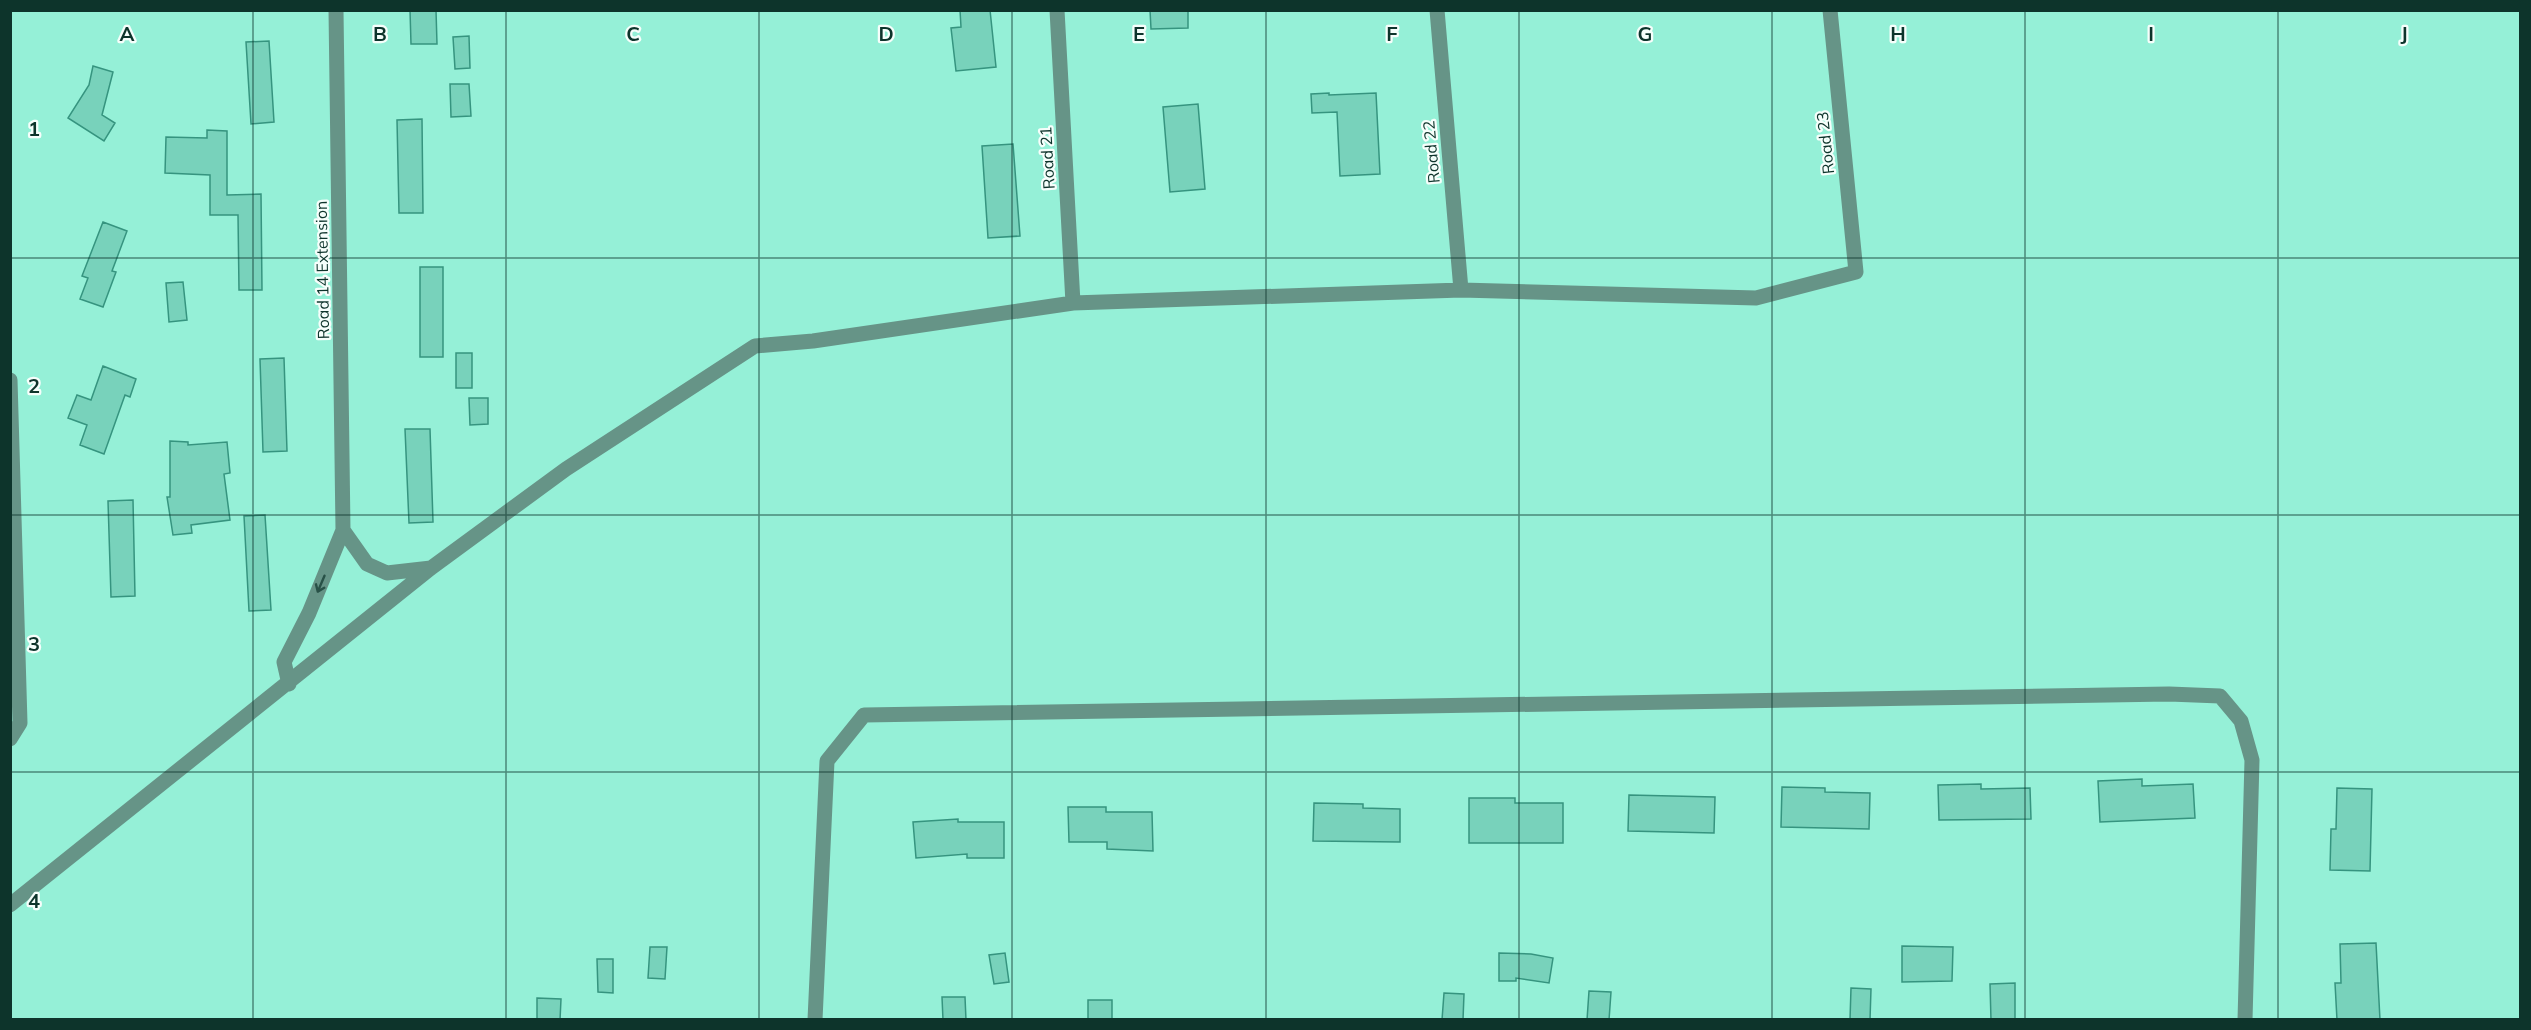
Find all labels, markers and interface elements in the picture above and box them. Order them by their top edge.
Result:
text: A [120,21,135,46]
text: B [373,21,387,46]
text: C [626,21,640,46]
text: D [878,21,894,46]
text: E [1133,21,1145,46]
text: F [1386,21,1398,46]
text: G [1638,21,1652,46]
text: H [1890,21,1906,46]
text: I [2148,21,2154,46]
text: J [2400,21,2408,46]
street label: Road 23 [1812,111,1838,175]
text: 1 [28,116,40,141]
street label: Road 22 [1418,120,1444,184]
street label: Road 21 [1035,126,1059,190]
street label: Road 14 Extension [311,201,333,339]
text: 2 [28,373,40,398]
one-way arrow [315,574,326,592]
text: 3 [28,631,40,656]
text: 4 [28,888,40,913]

